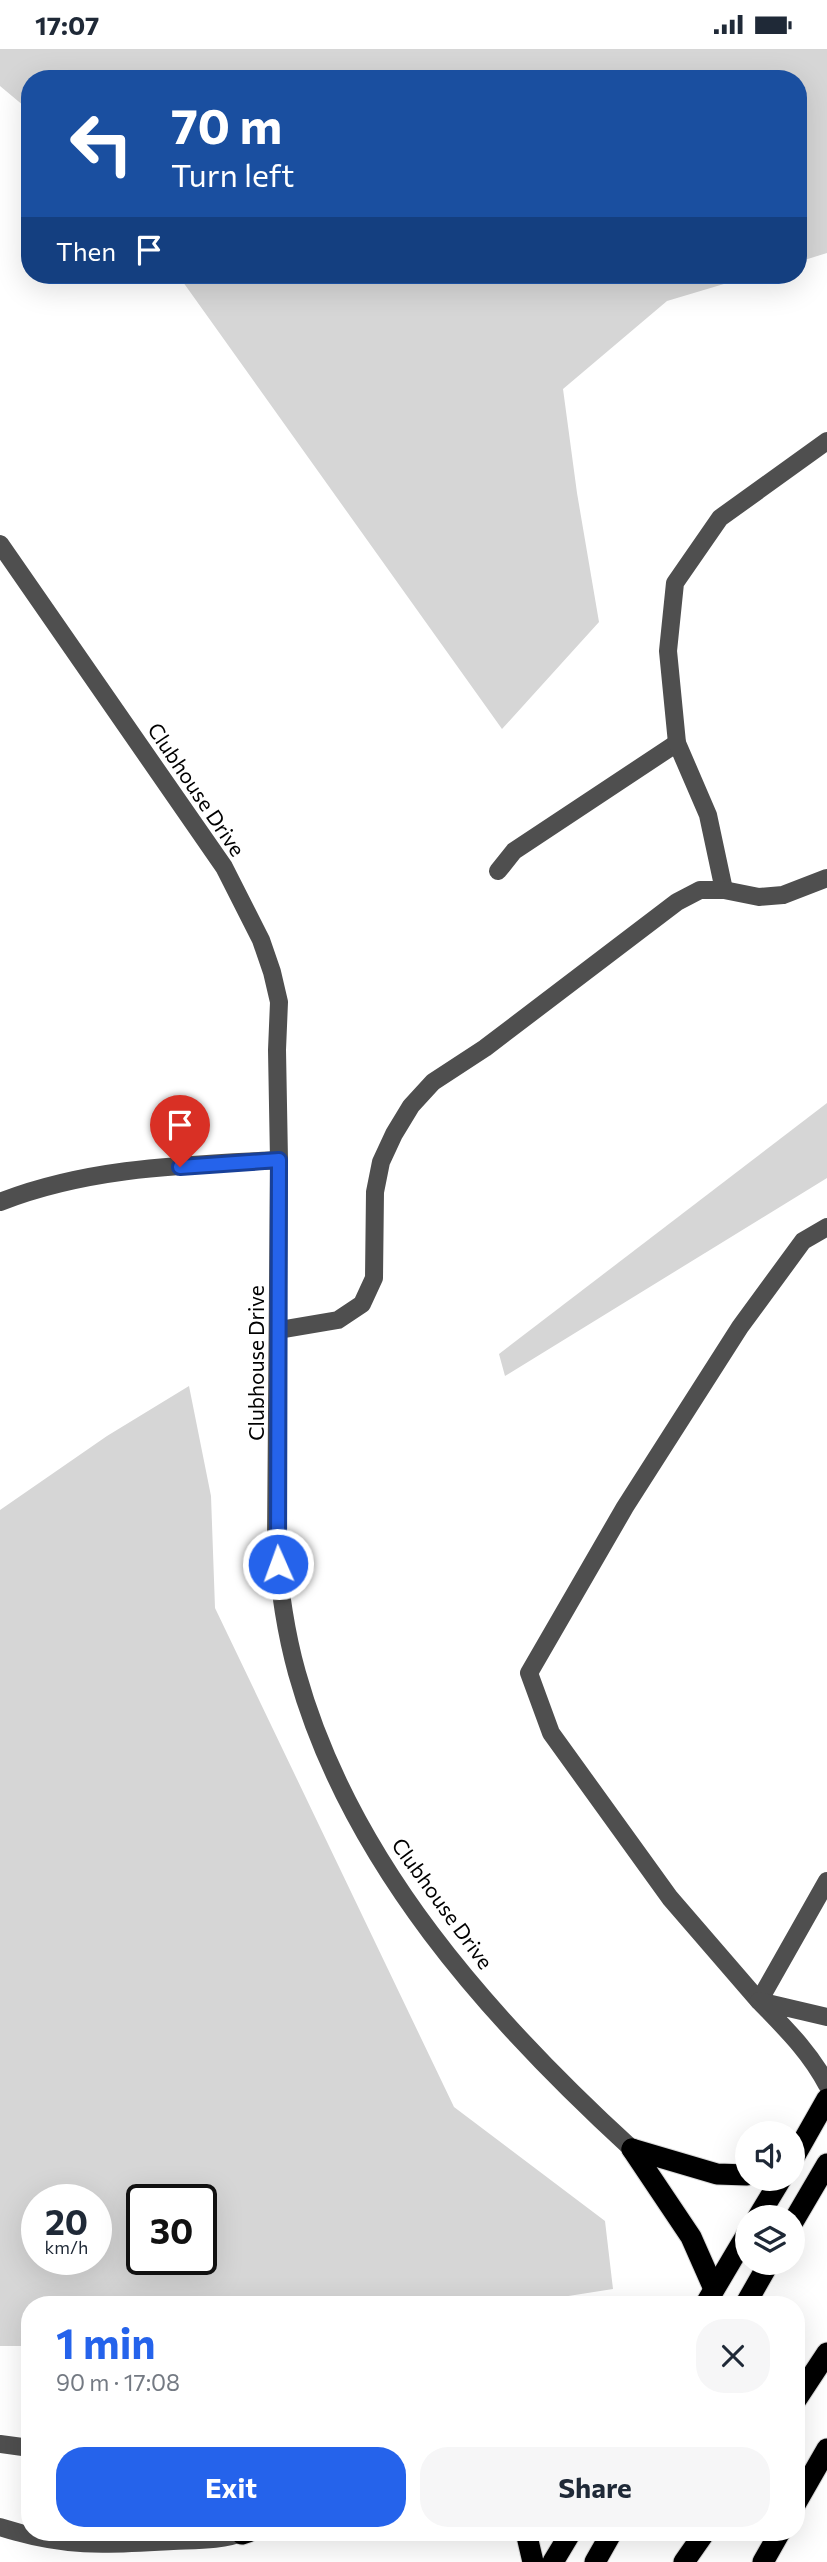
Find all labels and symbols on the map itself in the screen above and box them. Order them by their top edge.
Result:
street label: Clubhouse Drive [143,718,251,860]
pin [150,1095,210,1167]
street label: Clubhouse Drive [243,1285,268,1441]
position arrow [241,1527,315,1601]
street label: Clubhouse Drive [387,1833,499,1973]
speed limit sign: 30 [126,2184,217,2275]

